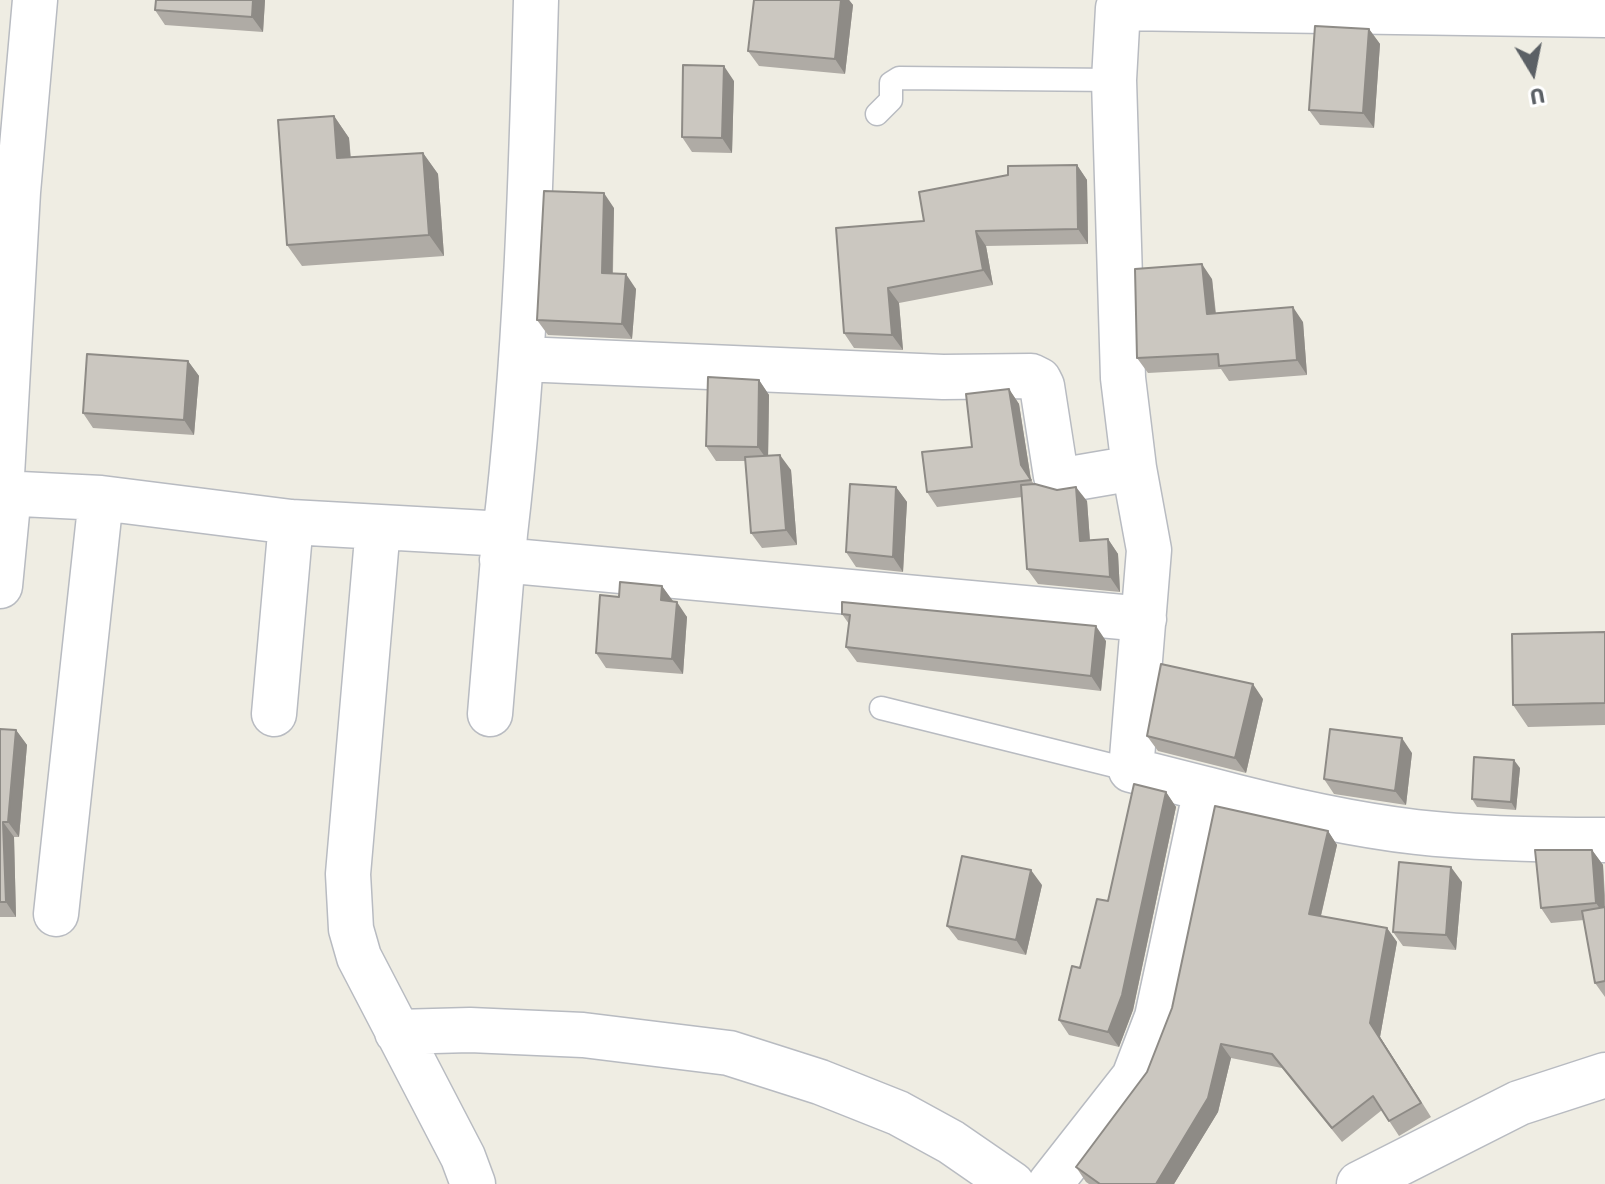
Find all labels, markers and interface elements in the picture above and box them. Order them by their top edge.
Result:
north arrow [1493,32,1573,112]
text: U [1528,82,1547,111]

